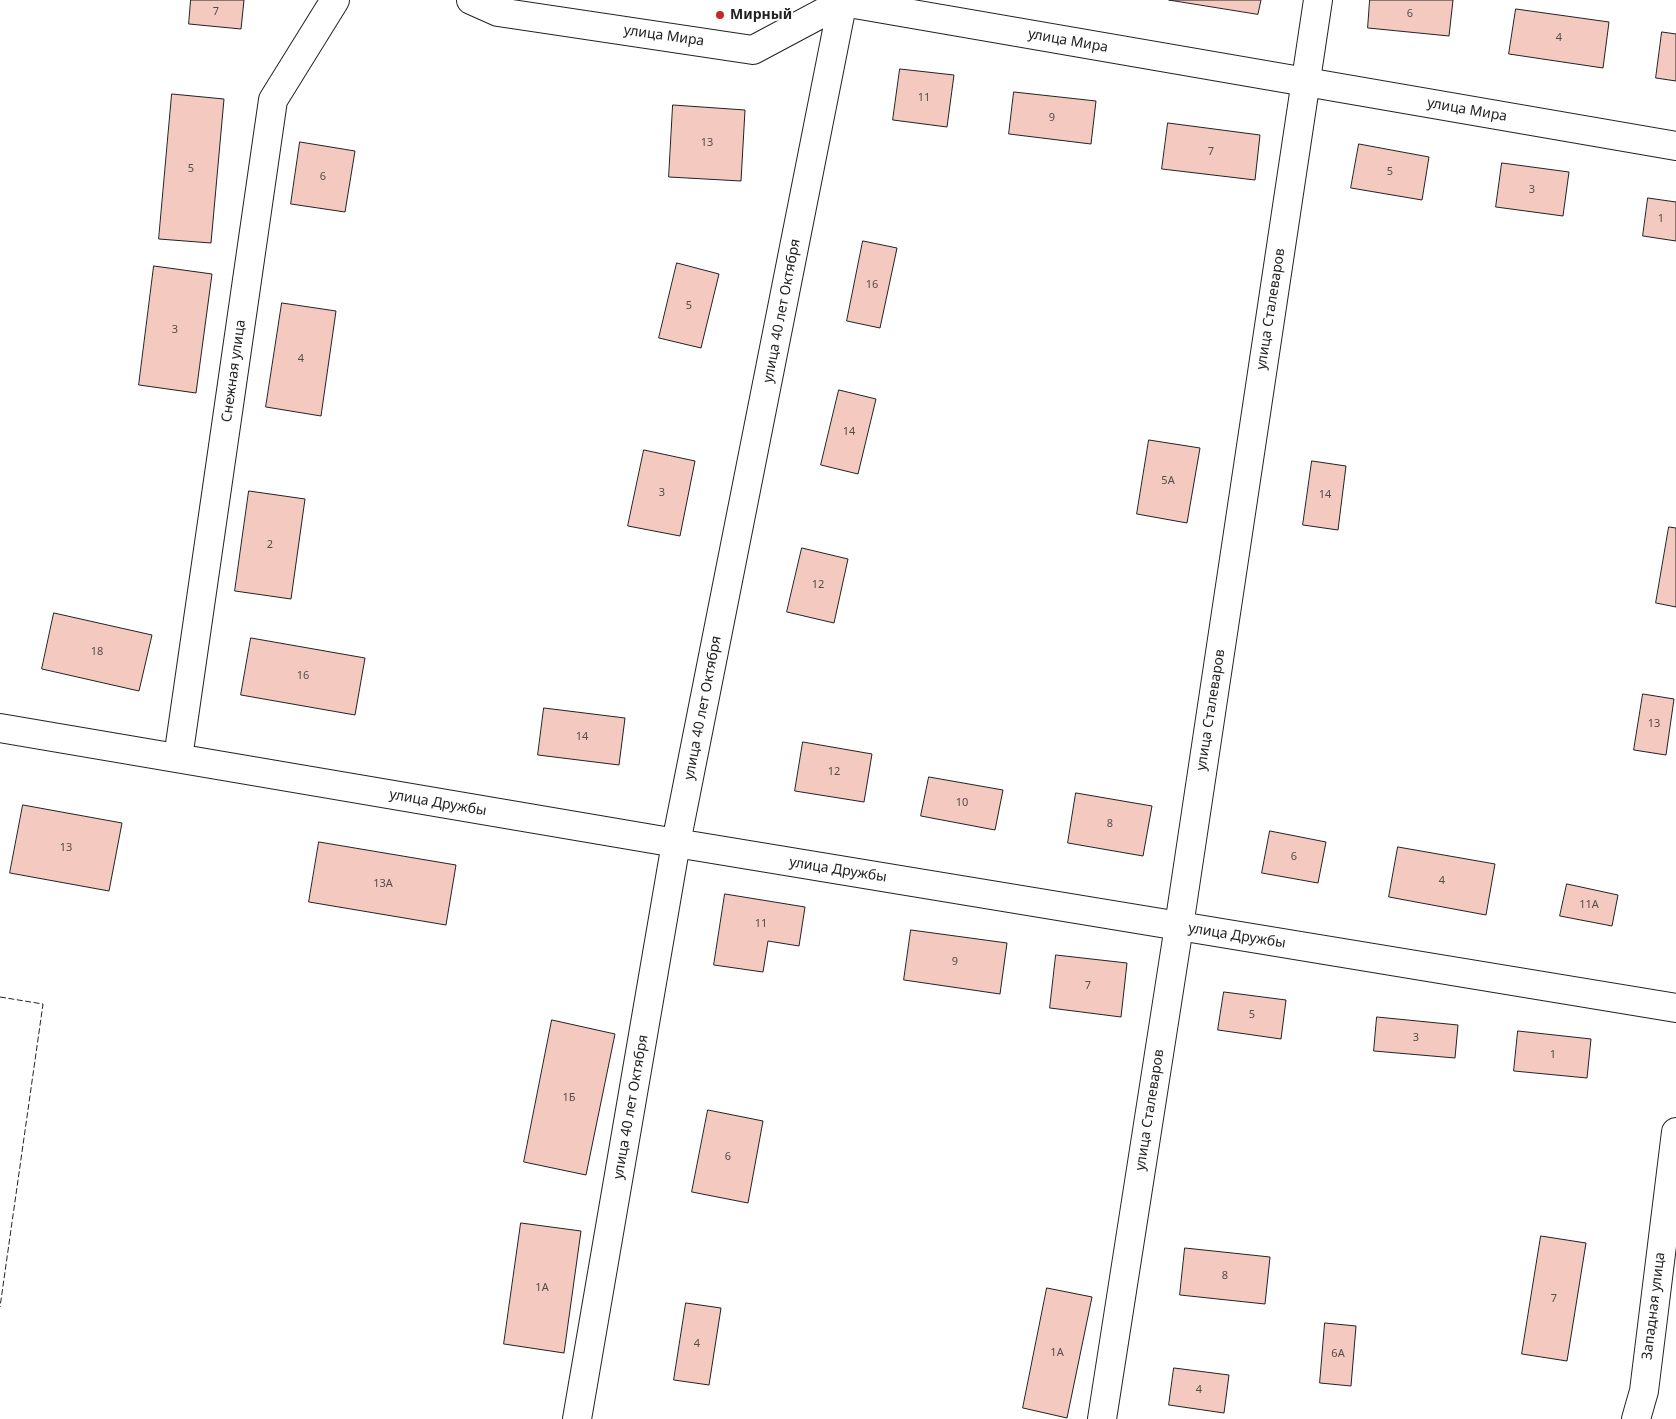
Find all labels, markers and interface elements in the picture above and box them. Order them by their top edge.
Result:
house number: 7 [213,5,219,19]
place label: Мирный [730,7,792,23]
house number: 6 [1407,7,1413,21]
marker: Мирный [714,9,726,21]
street label: улица Мира [623,22,705,50]
street label: улица Мира [1027,26,1109,56]
house number: 4 [1556,31,1562,45]
house number: 11 [918,91,930,105]
street label: улица Мира [1426,95,1508,125]
house number: 9 [1049,111,1055,125]
house number: 13 [701,136,713,150]
house number: 7 [1208,145,1214,159]
house number: 5 [188,162,194,176]
house number: 5 [1387,165,1393,179]
house number: 6 [320,170,326,184]
house number: 3 [1529,183,1535,197]
house number: 1 [1658,212,1664,226]
street label: улица 40 лет Октября [760,238,804,384]
street label: улица Сталеваров [1253,247,1289,371]
house number: 16 [866,278,878,292]
house number: 5 [686,299,692,313]
street label: Снежная улица [218,319,250,423]
house number: 3 [172,323,178,337]
house number: 4 [298,352,304,366]
house number: 14 [843,425,855,439]
house number: 5А [1161,474,1175,488]
house number: 3 [659,486,665,500]
house number: 14 [1319,488,1331,502]
house number: 2 [267,538,273,552]
house number: 12 [812,578,824,592]
street label: улица 40 лет Октября [681,635,725,781]
house number: 18 [91,645,103,659]
street label: улица Сталеваров [1193,648,1229,772]
house number: 16 [297,669,309,683]
house number: 13 [1648,717,1660,731]
house number: 14 [576,730,588,744]
house number: 12 [828,765,840,779]
street label: улица Дружбы [388,786,488,820]
house number: 10 [956,796,968,810]
house number: 8 [1107,817,1113,831]
house number: 13 [60,841,72,855]
house number: 6 [1291,850,1297,864]
street label: улица Дружбы [788,854,888,886]
house number: 4 [1439,874,1445,888]
house number: 13А [373,877,393,891]
house number: 11А [1579,898,1599,912]
house number: 11 [755,917,767,931]
street label: улица Дружбы [1187,920,1287,952]
house number: 9 [952,955,958,969]
house number: 7 [1085,979,1091,993]
house number: 5 [1249,1008,1255,1022]
house number: 3 [1413,1031,1419,1045]
street label: улица 40 лет Октября [610,1033,652,1181]
street label: улица Сталеваров [1132,1048,1168,1172]
house number: 1 [1550,1048,1556,1062]
house number: 1Б [562,1091,576,1105]
house number: 6 [725,1150,731,1164]
street label: Западная улица [1639,1251,1669,1361]
house number: 8 [1222,1269,1228,1283]
house number: 1А [535,1281,549,1295]
house number: 7 [1551,1292,1557,1306]
house number: 4 [694,1337,700,1351]
house number: 1А [1050,1346,1064,1360]
house number: 6А [1331,1347,1345,1361]
house number: 4 [1196,1383,1202,1397]

